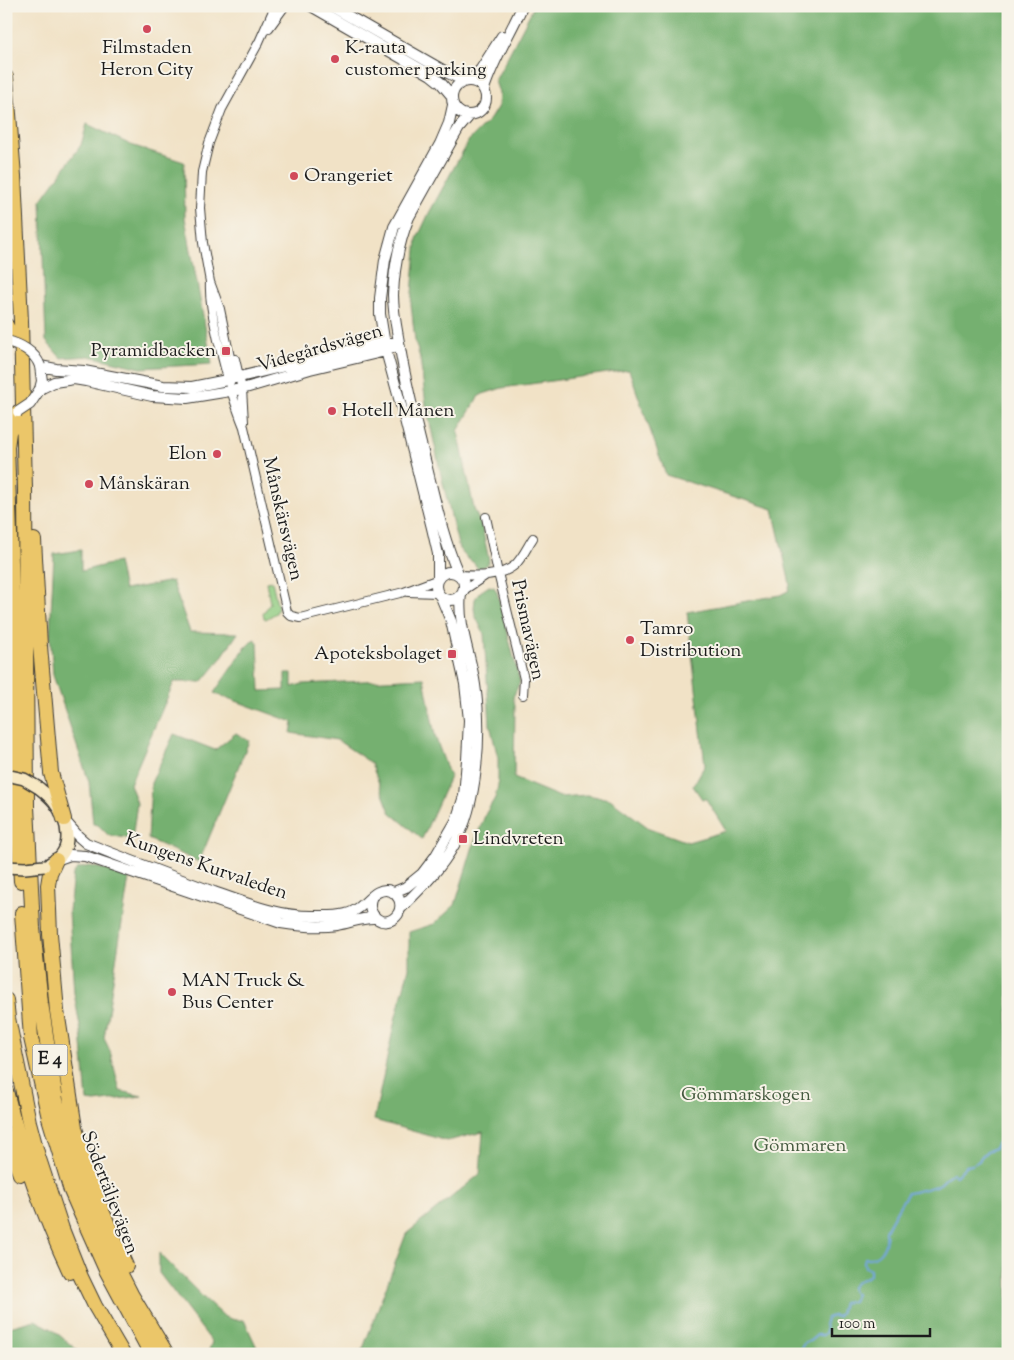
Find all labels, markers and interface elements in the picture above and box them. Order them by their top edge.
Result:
marker: Filmstaden Heron City [141,23,153,35]
place label: Filmstaden Heron City [101,35,194,84]
place label: K-rauta customer parking [345,35,487,84]
marker: K-rauta customer parking [329,53,341,65]
place label: Orangeriet [304,163,393,190]
marker: Orangeriet [288,170,300,182]
street label: Videgårdsvägen [254,318,386,380]
place label: Pyramidbacken [91,338,216,365]
marker: Pyramidbacken [220,345,232,357]
place label: Hotell Månen [342,398,455,425]
marker: Hotell Månen [326,405,338,417]
place label: Elon [169,441,207,468]
marker: Elon [211,448,223,460]
street label: Månskärsvägen [255,455,309,583]
place label: Månskäran [99,471,190,498]
marker: Månskäran [83,478,95,490]
street label: Prismavägen [503,577,551,683]
place label: Tamro Distribution [640,616,742,665]
marker: Tamro Distribution [624,634,636,646]
place label: Apoteksbolaget [314,641,443,668]
marker: Apoteksbolaget [446,648,458,660]
place label: Lindvreten [473,826,564,853]
street label: Kungens Kurvaleden [121,827,291,907]
marker: Lindvreten [457,833,469,845]
place label: MAN Truck & Bus Center [182,968,305,1017]
marker: MAN Truck & Bus Center [166,986,178,998]
road number: E 4 [32,1044,68,1076]
park label: Gömmarskogen [681,1082,811,1109]
street label: Södertäljevägen [73,1127,145,1259]
park label: Gömmaren [753,1133,847,1160]
scale bar [832,1305,929,1337]
text: 100 m [839,1314,876,1335]

